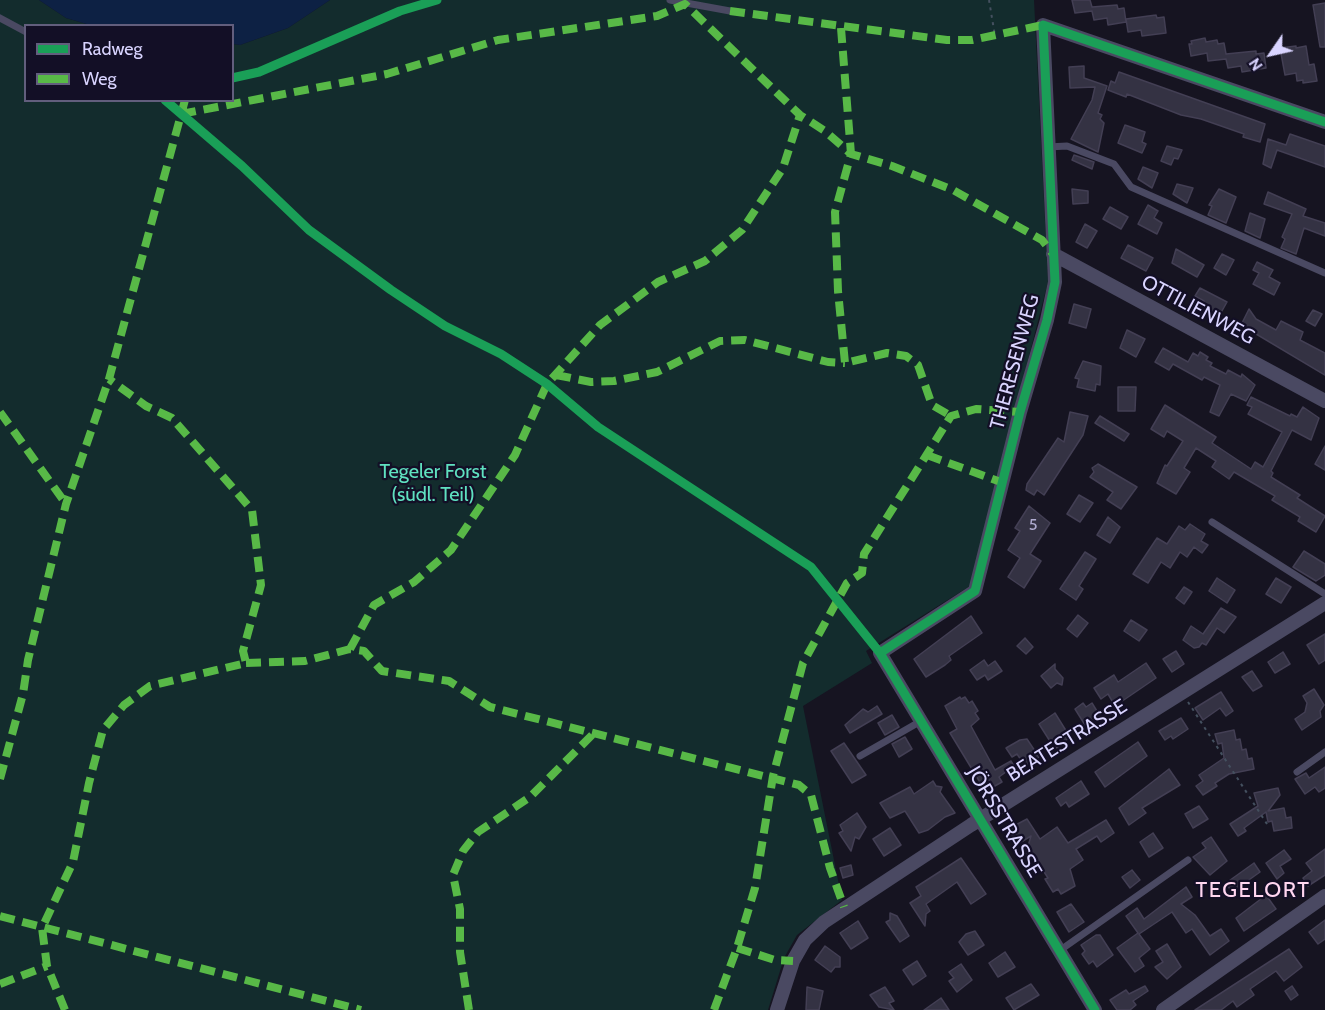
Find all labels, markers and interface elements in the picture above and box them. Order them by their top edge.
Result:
legend [24,24,234,102]
north arrow [1241,24,1301,84]
text: Radweg [82,38,143,60]
text: N [1245,54,1267,74]
text: Weg [82,68,117,90]
street label: OTTILIENWEG [1137,270,1259,350]
street label: THERESENWEG [985,292,1045,432]
park label: Tegeler Forst (südl. Teil) [379,460,487,507]
house number: 5 [1029,515,1037,535]
street label: BEATESTRASSE [1002,694,1132,788]
street label: JÖRSSTRASSE [961,762,1047,882]
district label: TEGELORT [1196,878,1310,904]

